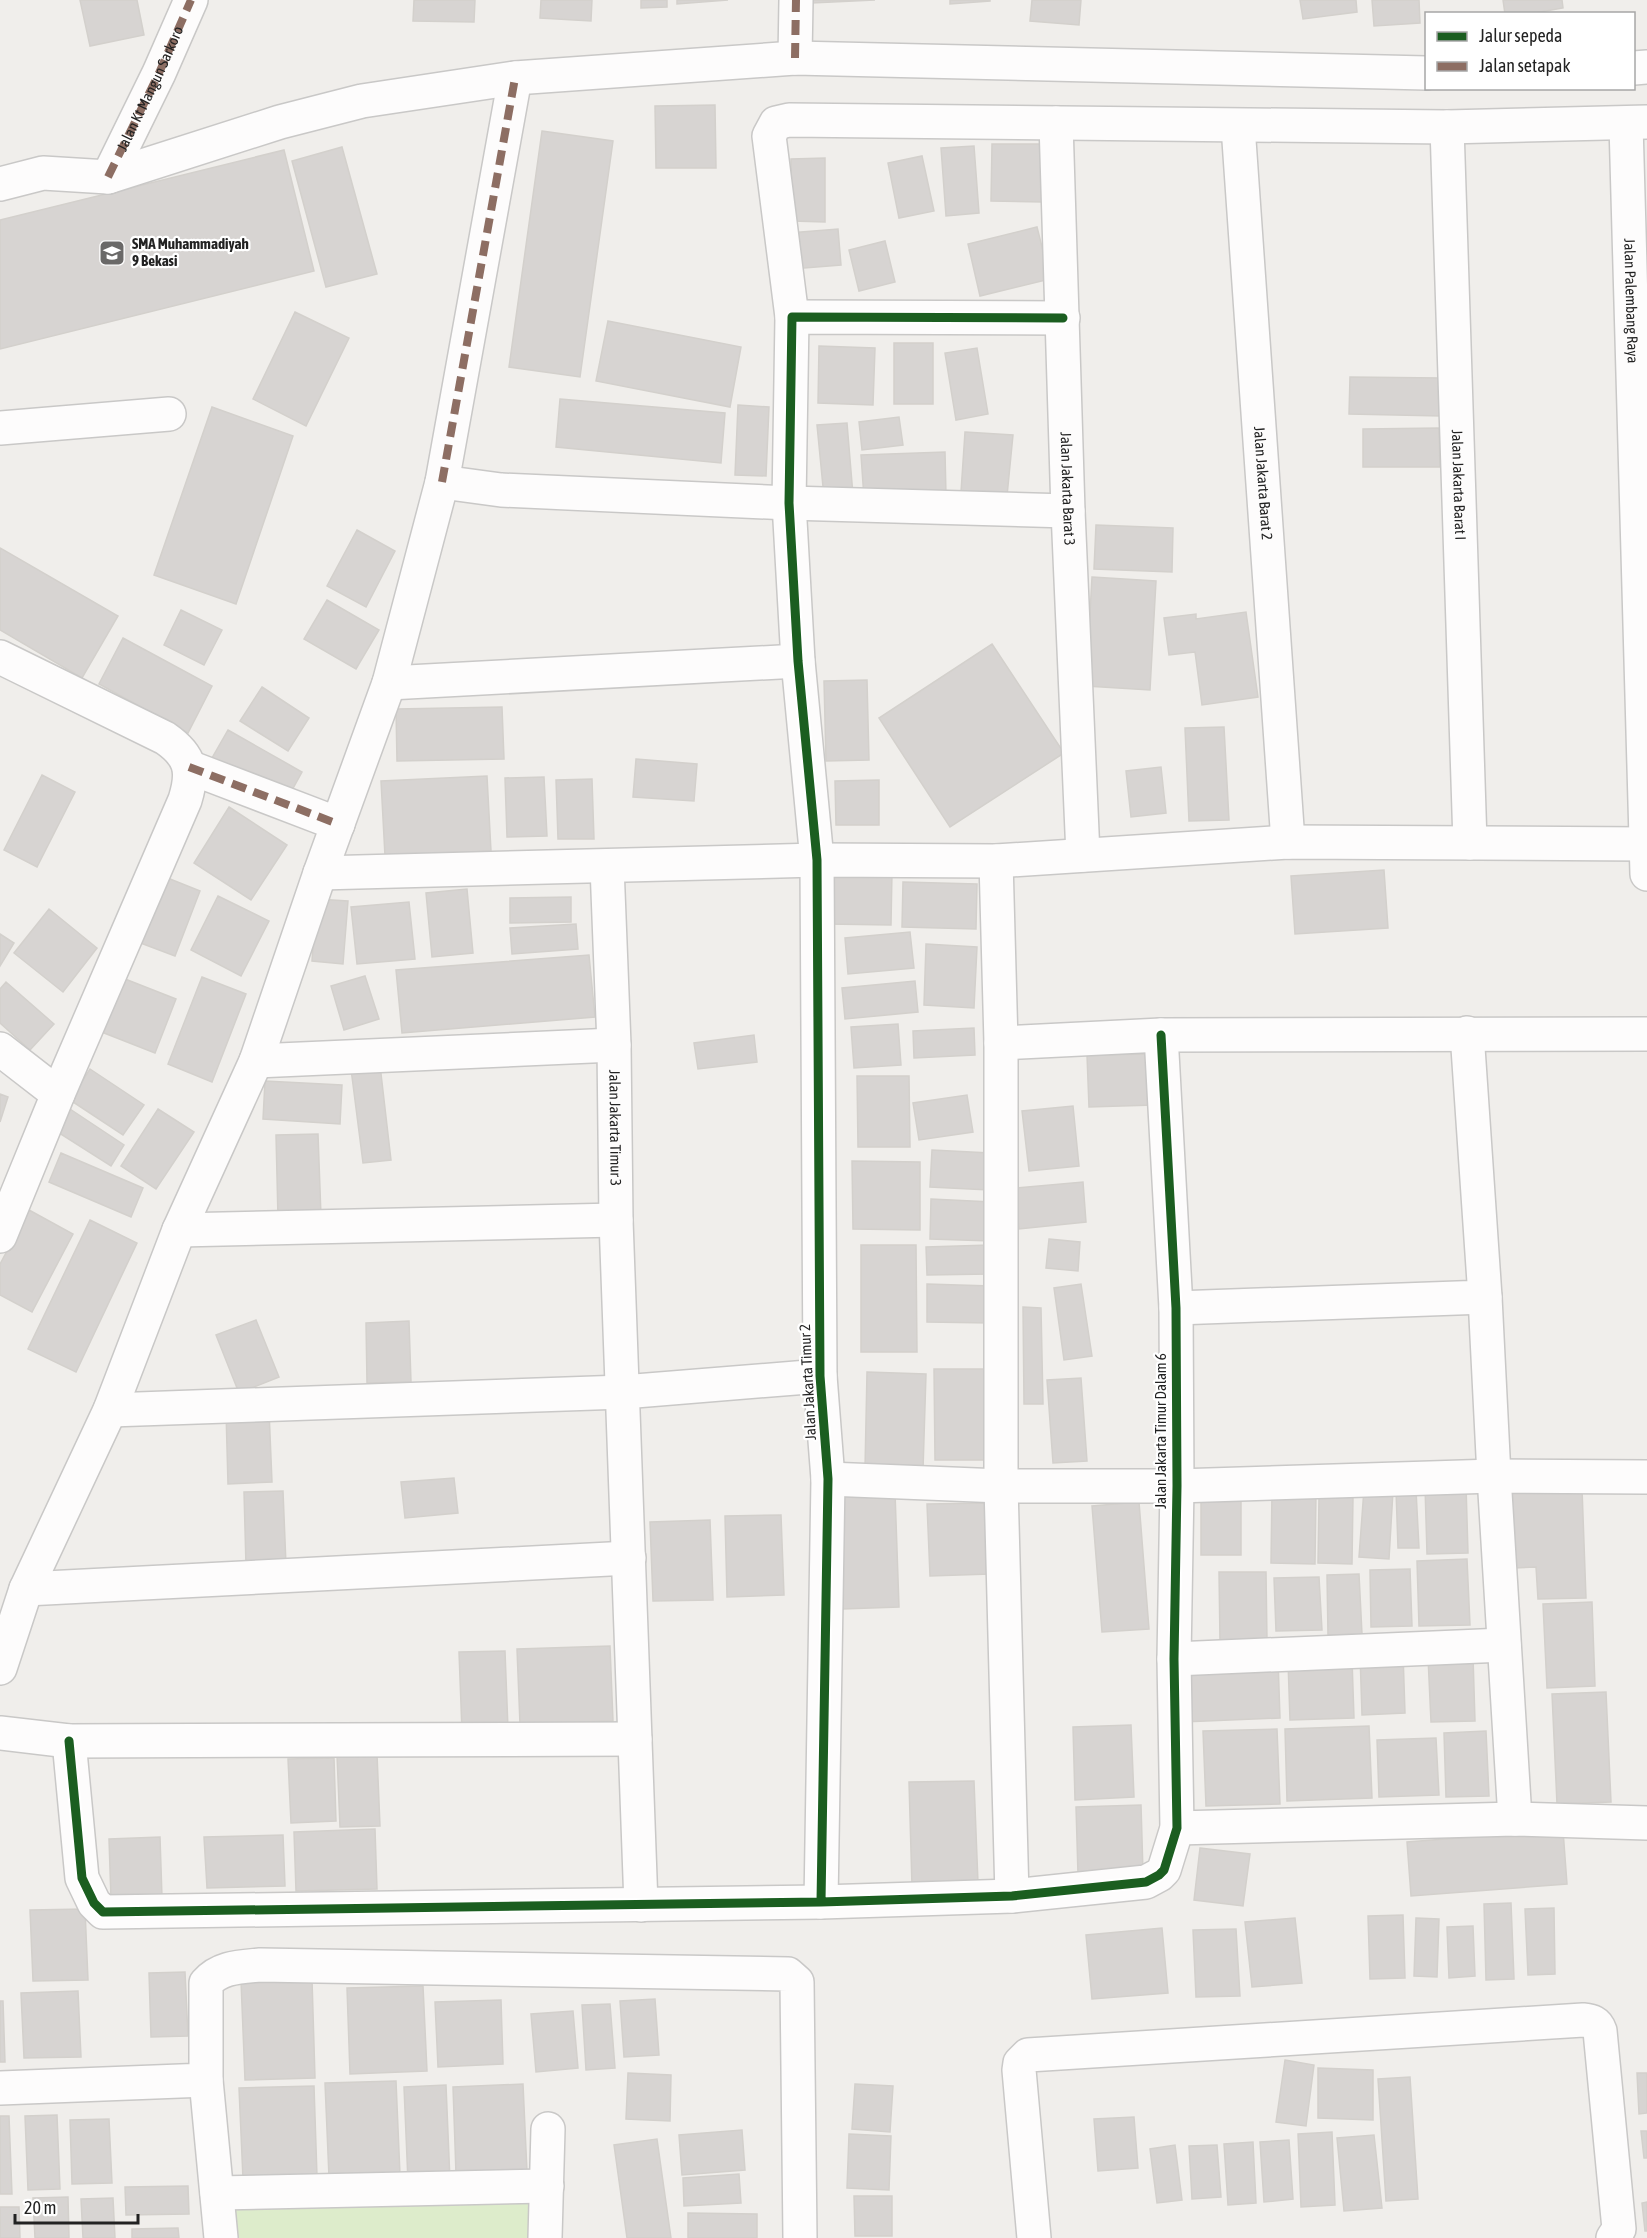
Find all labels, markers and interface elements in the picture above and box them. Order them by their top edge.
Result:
legend [1425,12,1635,90]
street label: Jalan Kt Mangun Sarkoro [113,24,186,154]
text: Jalur sepeda [1479,25,1562,46]
text: Jalan setapak [1479,55,1570,76]
place label: SMA Muhammadiyah 9 Bekasi [132,235,249,269]
school or university icon: SMA Muhammadiyah 9 Bekasi [97,238,127,268]
street label: Jalan Palembang Raya [1621,238,1642,364]
street label: Jalan Jakarta Barat 2 [1251,426,1276,540]
street label: Jalan Jakarta Barat I [1449,429,1469,540]
street label: Jalan Jakarta Barat 3 [1058,432,1079,546]
street label: Jalan Jakarta Timur 3 [606,1069,625,1186]
street label: Jalan Jakarta Timur 2 [796,1323,819,1441]
street label: Jalan Jakarta Timur Dalam 6 [1152,1353,1169,1509]
scale bar [15,2187,138,2225]
text: 20 m [24,2197,56,2218]

